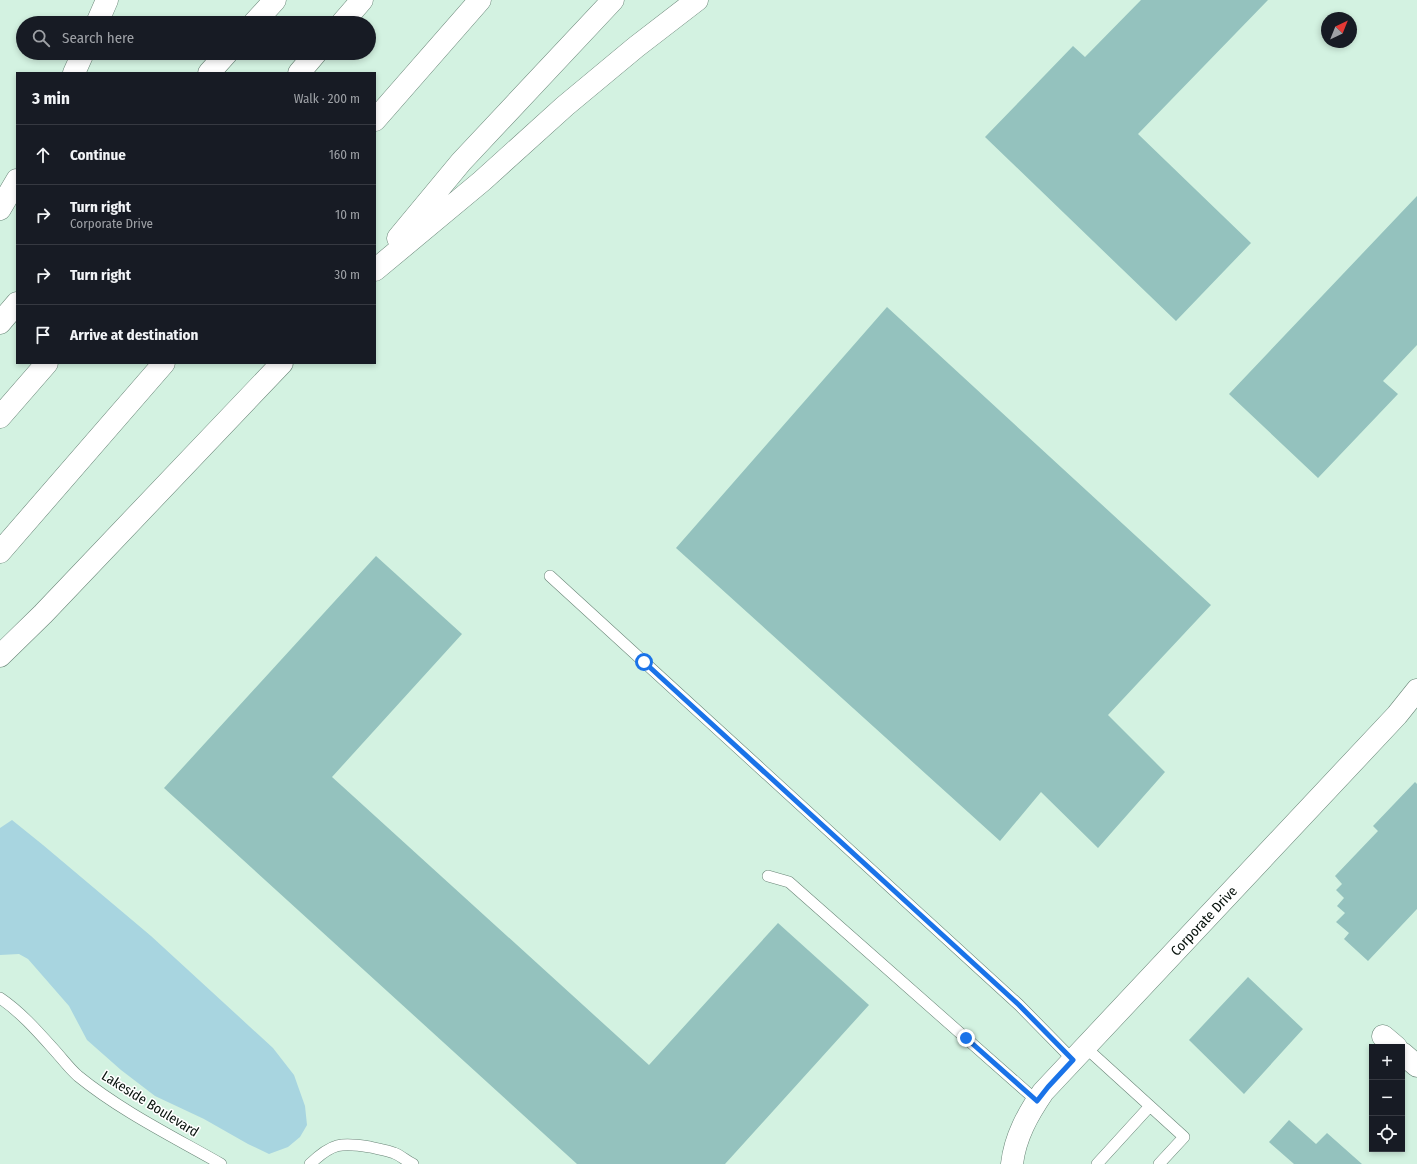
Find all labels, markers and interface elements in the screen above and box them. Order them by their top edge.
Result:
north arrow [1321,12,1357,48]
search box [16,16,376,60]
icon: search [30,27,52,49]
text: Search here [62,29,134,47]
text: 3 min [32,88,70,109]
text: Walk · 200 m [294,91,360,106]
icon: ahead [32,144,54,166]
text: Continue [70,146,126,164]
text: 160 m [329,147,360,162]
text: Turn right [70,198,131,216]
icon: right [32,204,54,226]
text: 10 m [335,207,360,222]
text: Corporate Drive [70,216,153,231]
icon: right [32,264,54,286]
text: Turn right [70,266,131,284]
text: 30 m [334,267,360,282]
icon: arrive [32,324,54,346]
text: Arrive at destination [70,326,198,344]
route start [635,653,653,671]
street label: Corporate Drive [1167,882,1241,959]
route end [957,1029,975,1047]
map controls [1369,1044,1405,1152]
button: + [1369,1044,1405,1080]
street label: Lakeside Boulevard [98,1067,202,1141]
button: − [1369,1080,1405,1116]
button: locate [1369,1116,1405,1152]

